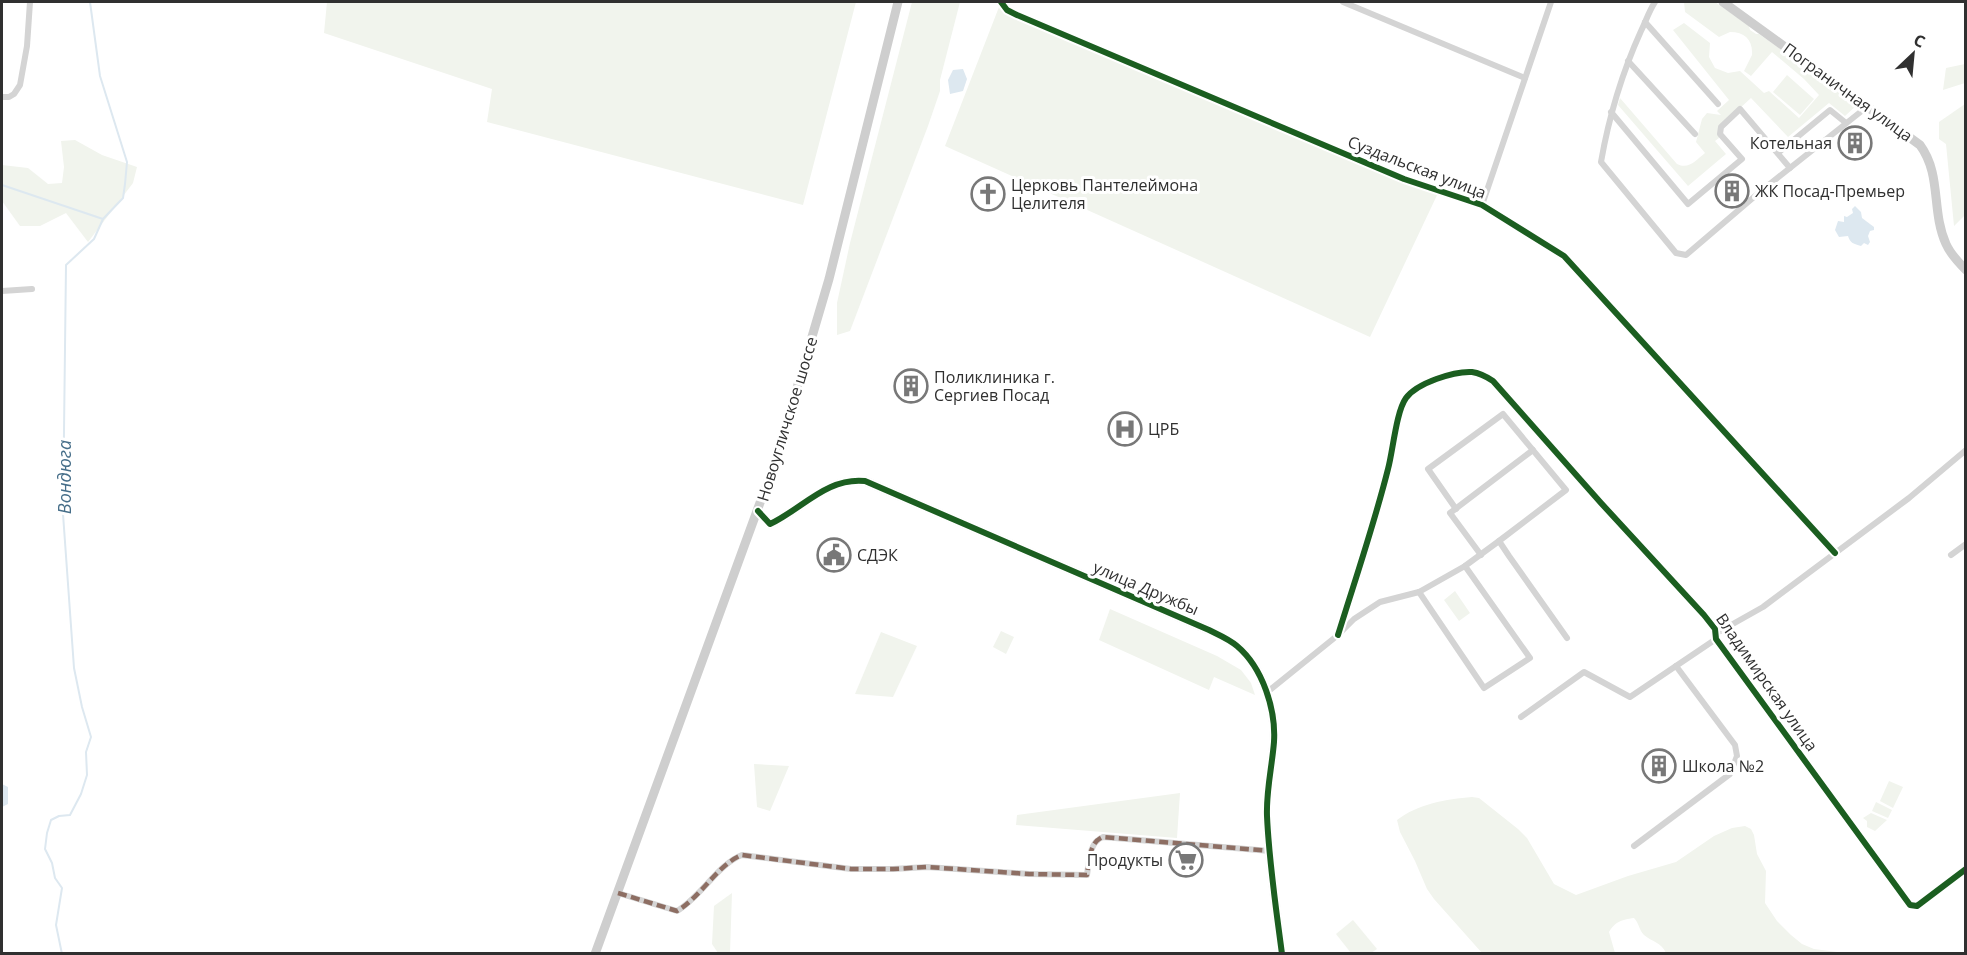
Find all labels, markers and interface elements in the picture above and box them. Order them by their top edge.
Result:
north arrow [1883,24,1943,84]
text: С [1910,28,1929,53]
street label: Пограничная улица [1779,38,1917,146]
building icon: Котельная [1837,125,1873,161]
street label: Суздальская улица [1345,130,1489,204]
place label: Котельная [1750,132,1832,154]
building icon: ЖК Посад-Премьер [1714,173,1750,209]
place label: Церковь Пантелеймона Целителя [1011,174,1198,214]
church icon: Церковь Пантелеймона Целителя [970,176,1006,212]
place label: ЖК Посад-Премьер [1755,180,1905,202]
street label: Новоугличское шоссе [751,334,823,504]
place label: Поликлиника г. Сергиев Посад [934,366,1055,406]
building icon: Поликлиника г. Сергиев Посад [893,368,929,404]
hospital icon: ЦРБ [1107,411,1143,447]
place label: ЦРБ [1148,418,1179,440]
water label: Вондюга [52,440,76,514]
public building icon: СДЭК [816,537,852,573]
place label: СДЭК [857,544,898,566]
street label: улица Дружбы [1090,556,1202,620]
street label: Владимирская улица [1711,609,1823,755]
building icon: Школа №2 [1641,748,1677,784]
place label: Школа №2 [1682,755,1764,777]
supermarket icon: Продукты [1168,842,1204,878]
place label: Продукты [1087,849,1163,871]

